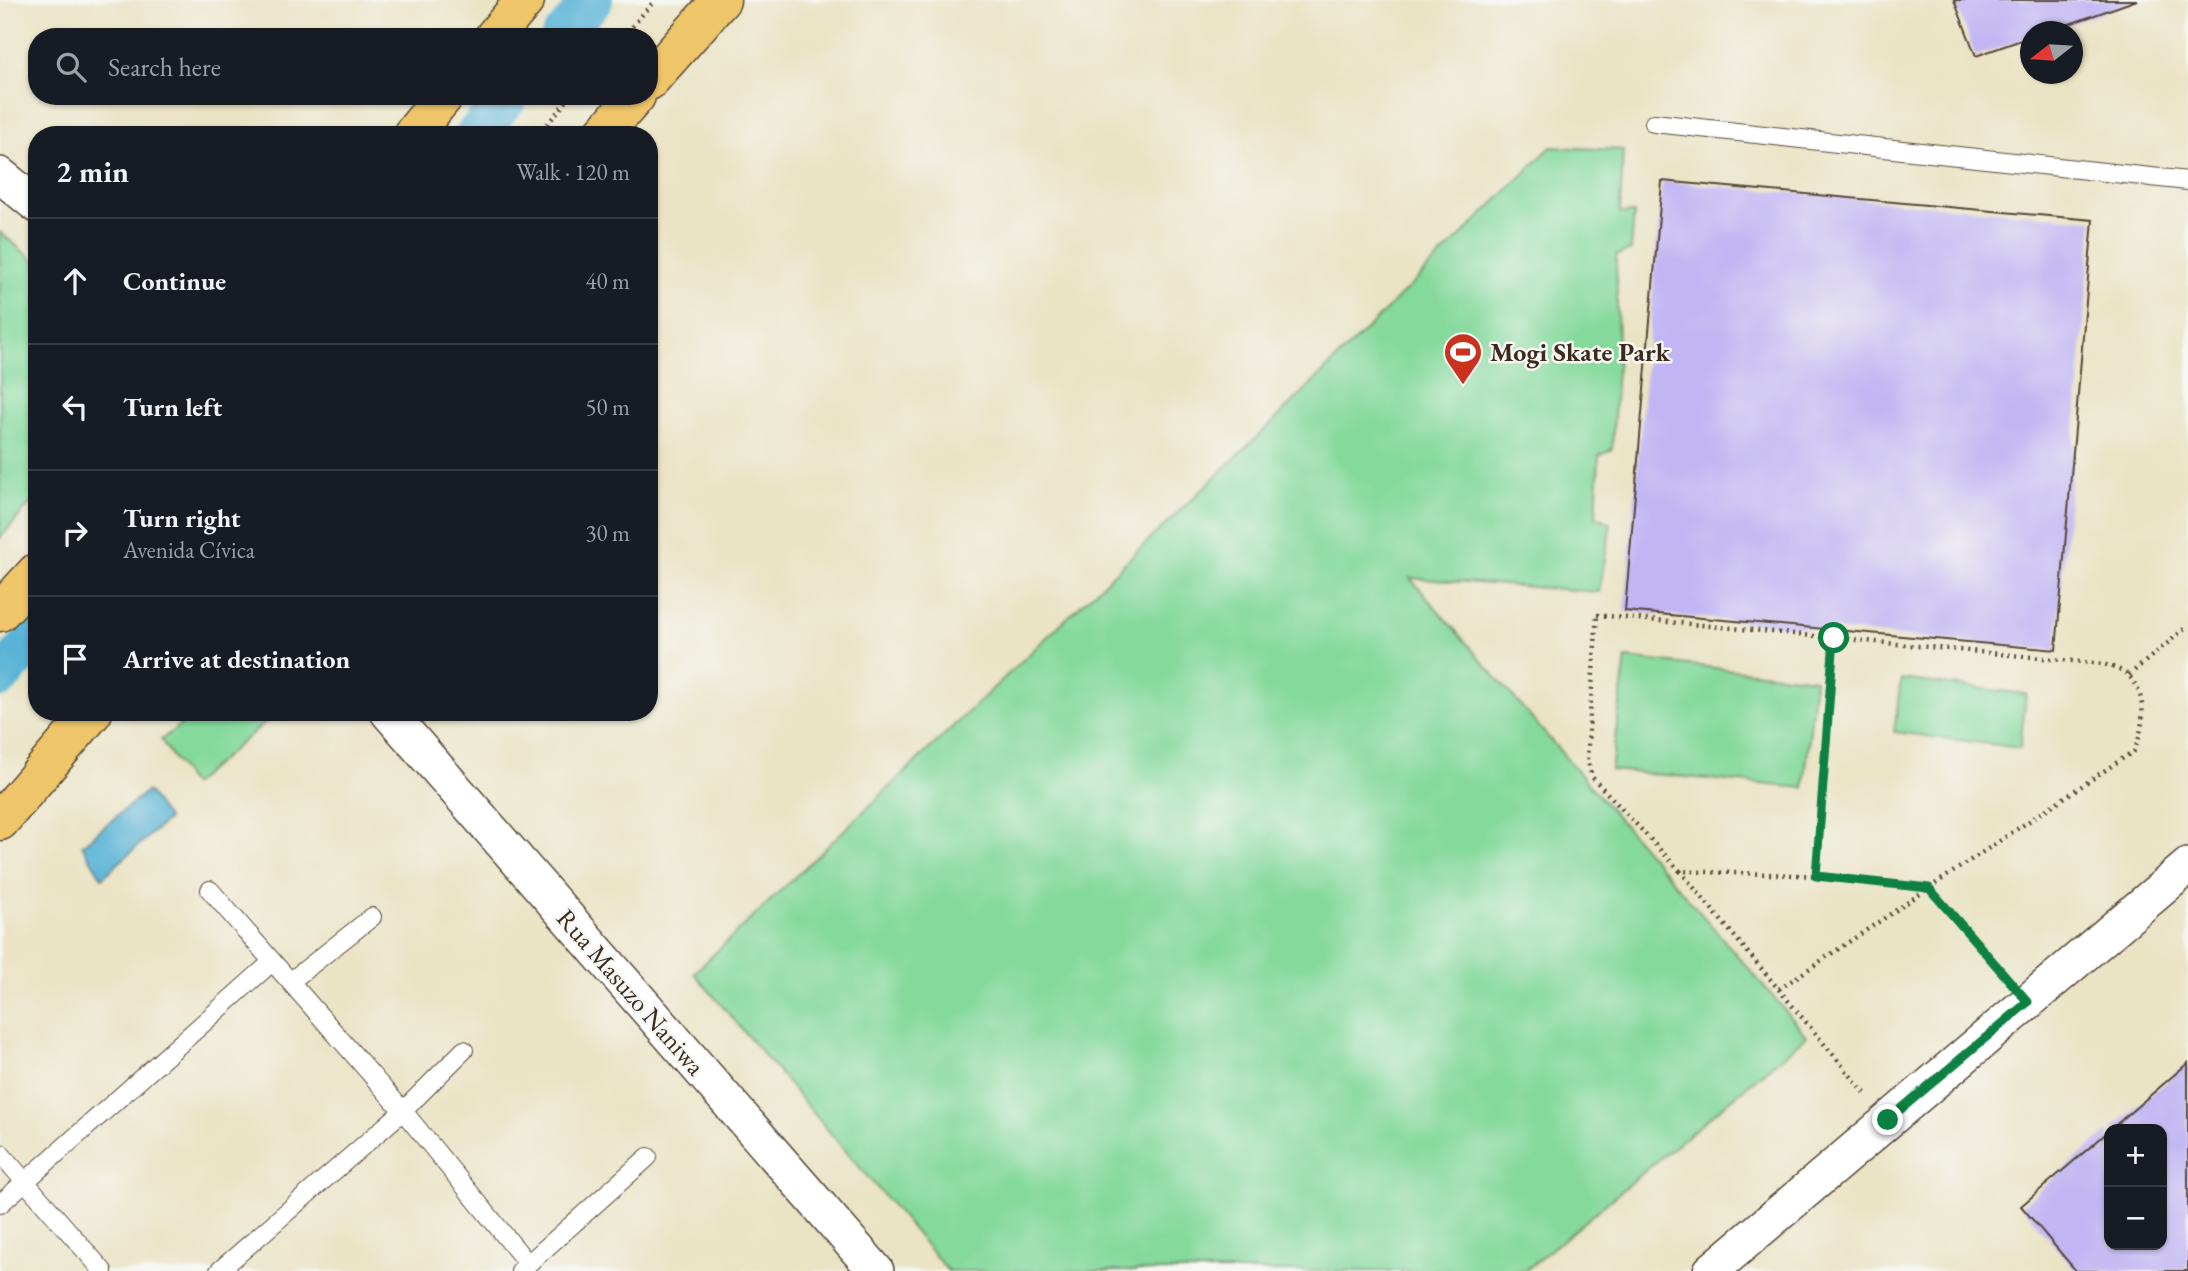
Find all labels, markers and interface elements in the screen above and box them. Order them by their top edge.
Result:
north arrow [2020,21,2083,84]
search box [28,28,658,105]
icon: search [52,48,90,86]
text: Search here [108,50,221,84]
text: 2 min [56,152,129,191]
text: Walk · 120 m [516,157,630,187]
icon: ahead [56,262,94,300]
text: Continue [123,264,226,298]
text: 40 m [585,266,630,296]
sports icon: Mogi Skate Park [1442,331,1484,386]
place label: Mogi Skate Park [1490,335,1671,369]
icon: left [56,388,94,426]
text: Turn left [123,390,222,424]
text: 50 m [585,392,630,422]
text: Turn right [123,501,241,535]
icon: right [56,514,94,552]
text: 30 m [585,518,630,548]
text: Avenida Cívica [123,535,255,565]
route start [1818,622,1849,653]
icon: arrive [56,640,94,678]
text: Arrive at destination [123,642,350,676]
street label: Rua Masuzo Naniwa [549,902,713,1083]
route end [1872,1104,1903,1135]
map controls [2104,1124,2167,1250]
button: + [2104,1124,2167,1187]
button: − [2104,1187,2167,1250]

